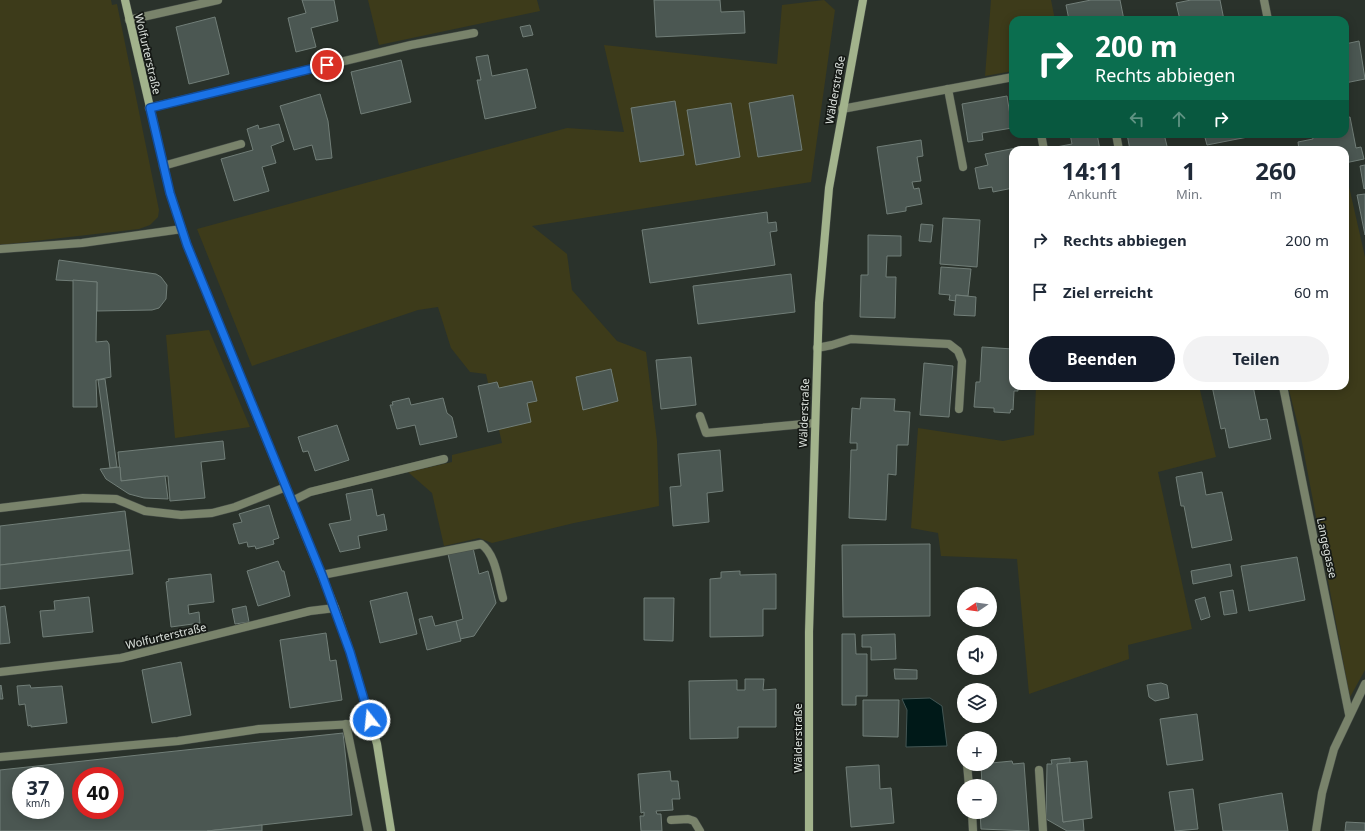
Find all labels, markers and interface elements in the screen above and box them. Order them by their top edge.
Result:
street label: Wolfurterstraße [132,12,165,96]
text: 200 m [1095,27,1178,65]
icon: right [1029,32,1081,84]
pin [310,48,344,82]
icon: arrive [316,54,338,76]
street label: Wälderstraße [821,54,848,125]
text: Rechts abbiegen [1095,63,1235,87]
icon: left [1126,108,1148,130]
icon: ahead [1168,108,1190,130]
icon: right [1210,108,1232,130]
text: 14:11 [1062,154,1123,187]
text: 1 [1182,154,1196,187]
text: 260 [1255,154,1296,187]
text: Ankunft [1068,185,1117,203]
text: Min. [1176,185,1203,203]
text: m [1270,185,1282,203]
icon: right [1029,229,1051,251]
text: Rechts abbiegen [1063,230,1187,250]
text: 200 m [1285,230,1329,250]
icon: arrive [1029,281,1051,303]
text: Ziel erreicht [1063,282,1153,302]
text: 60 m [1294,282,1329,302]
button: Beenden [1029,336,1175,382]
button: Teilen [1183,336,1329,382]
street label: Wälderstraße [795,378,812,448]
street label: Langegasse [1314,516,1341,579]
north arrow [957,587,997,627]
map controls [957,587,997,819]
street label: Wolfurterstraße [124,619,208,652]
button: sound [957,635,997,675]
button: layers [957,683,997,723]
position arrow [349,699,391,741]
street label: Wälderstraße [790,703,805,773]
button: + [957,731,997,771]
speed limit sign: 40 [72,767,124,819]
text: 37 [27,774,49,801]
button: − [957,779,997,819]
text: km/h [26,796,50,810]

